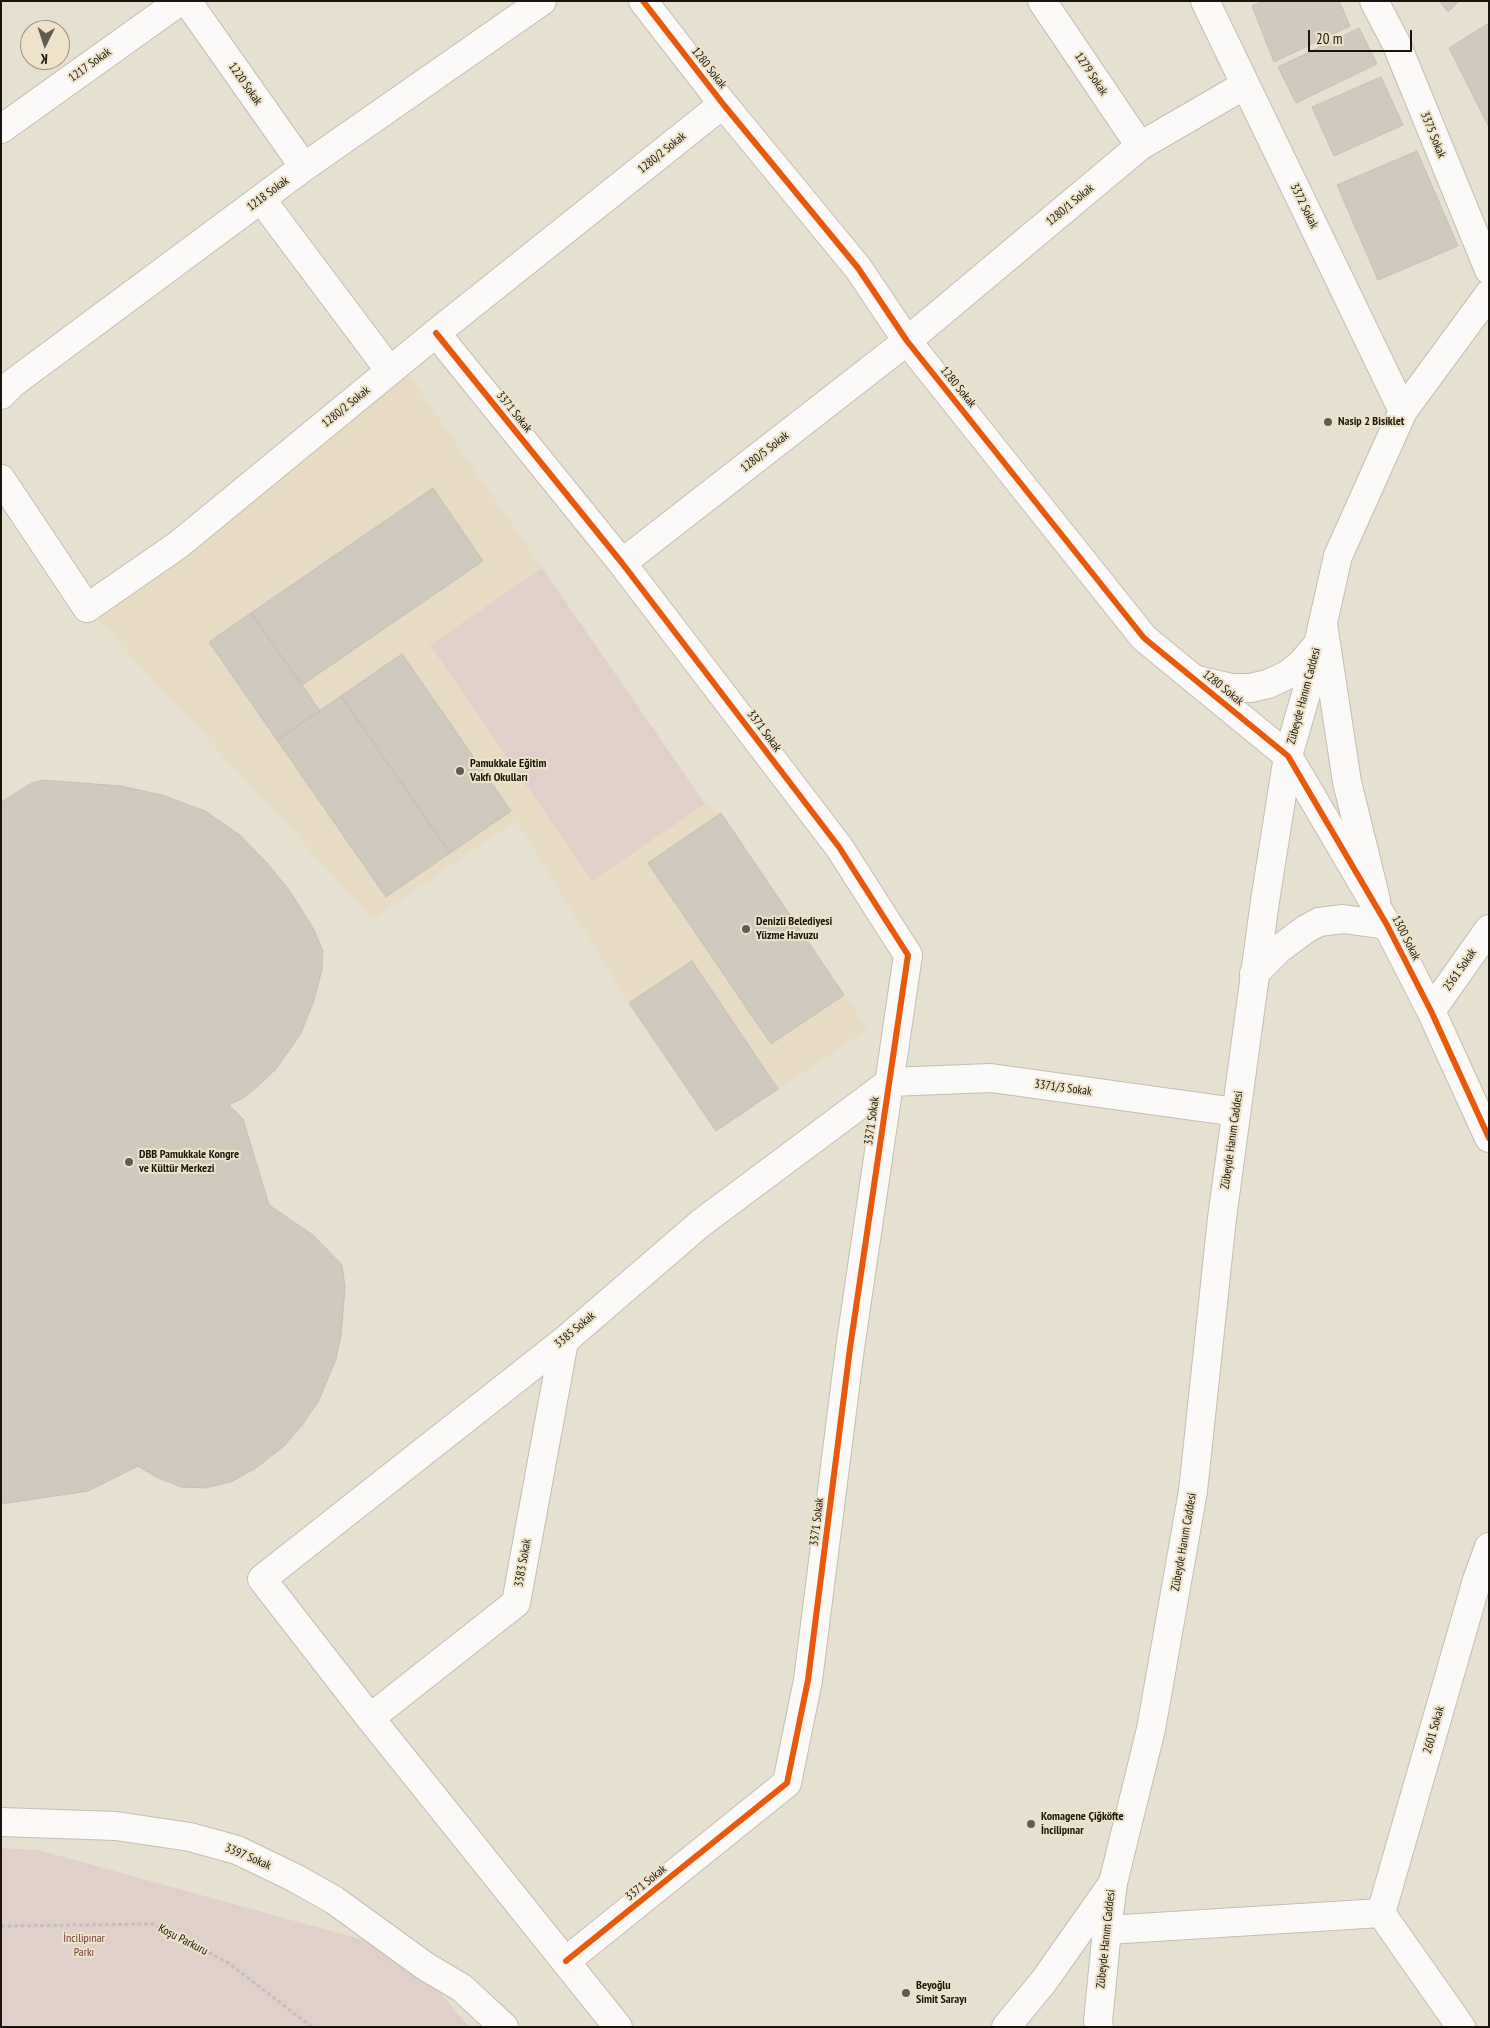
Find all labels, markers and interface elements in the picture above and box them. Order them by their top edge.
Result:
north arrow [20,20,70,70]
scale bar [1310,20,1414,52]
text: 20 m [1316,29,1342,48]
street label: 1280 Sokak [688,44,730,92]
street label: 1217 Sokak [66,45,114,85]
text: K [40,50,48,68]
street label: 1279 Sokak [1071,50,1111,98]
street label: 1220 Sokak [225,60,265,108]
street label: 3375 Sokak [1417,110,1449,160]
street label: 1280/2 Sokak [635,129,689,177]
street label: 1218 Sokak [244,174,292,214]
street label: 1280/1 Sokak [1043,181,1097,229]
street label: 3372 Sokak [1287,181,1321,231]
street label: 1280 Sokak [937,364,979,410]
street label: 1280/2 Sokak [319,383,373,431]
street label: 3371 Sokak [493,389,535,435]
place label: Nasip 2 Bisiklet [1338,415,1404,429]
marker: Nasip 2 Bisiklet [1322,416,1334,428]
street label: 1280/5 Sokak [738,429,792,475]
street label: Zübeyde Hanım Caddesi [1284,646,1324,746]
street label: 1280 Sokak [1200,667,1246,709]
street label: 3371 Sokak [744,707,784,755]
place label: Pamukkale Eğitim Vakfı Okulları [470,757,546,785]
marker: Pamukkale Eğitim Vakfı Okulları [454,765,466,777]
street label: 1300 Sokak [1389,913,1423,963]
place label: Denizli Belediyesi Yüzme Havuzu [756,915,832,943]
marker: Denizli Belediyesi Yüzme Havuzu [740,923,752,935]
street label: 2561 Sokak [1440,946,1480,994]
street label: 3371/3 Sokak [1034,1077,1092,1099]
street label: Zübeyde Hanım Caddesi [1218,1090,1246,1190]
street label: 3371 Sokak [861,1096,883,1146]
place label: DBB Pamukkale Kongre ve Kültür Merkezi [139,1148,239,1176]
marker: DBB Pamukkale Kongre ve Kültür Merkezi [123,1156,135,1168]
street label: 3385 Sokak [552,1309,598,1351]
street label: Zübeyde Hanım Caddesi [1168,1492,1200,1592]
street label: 3371 Sokak [807,1497,827,1547]
street label: 3383 Sokak [512,1538,534,1588]
street label: 2601 Sokak [1420,1705,1448,1755]
place label: Komagene Çiğköfte İncilipınar [1041,1810,1124,1838]
marker: Komagene Çiğköfte İncilipınar [1025,1818,1037,1830]
street label: 3397 Sokak [223,1841,273,1873]
street label: 3371 Sokak [623,1862,669,1904]
street label: Zübeyde Hanım Caddesi [1094,1889,1118,1989]
street label: Koşu Parkuru [156,1921,210,1959]
park label: İncilipınar Parkı [63,1932,105,1960]
place label: Beyoğlu Simit Sarayı [916,1979,967,2007]
marker: Beyoğlu Simit Sarayı [900,1987,912,1999]

